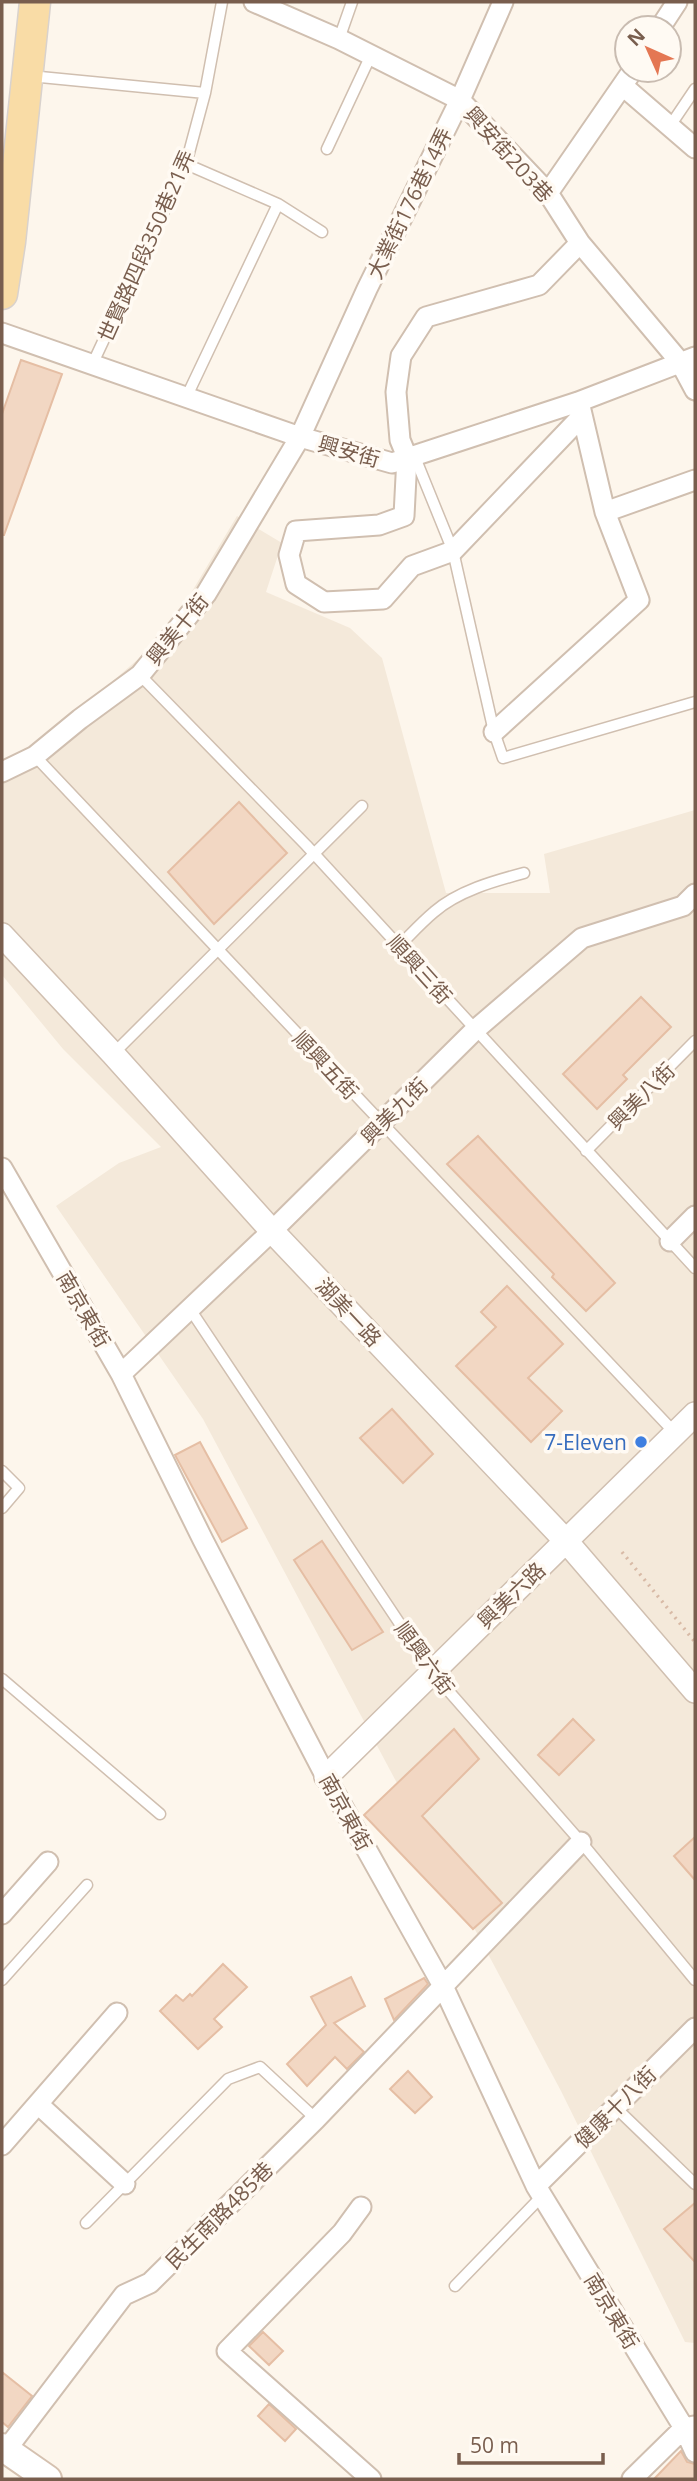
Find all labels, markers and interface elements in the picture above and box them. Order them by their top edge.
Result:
north arrow [613,14,683,84]
text: N [621,22,651,52]
street label: 興安街203巷 [458,100,560,208]
street label: 大業街176巷14弄 [360,123,458,283]
street label: 世賢路四段350巷21弄 [91,146,201,346]
street label: 興安街 [315,429,383,473]
street label: 興美十街 [140,588,214,670]
street label: 順興三街 [381,928,459,1010]
street label: 順興五街 [287,1025,365,1105]
street label: 興美八街 [601,1056,681,1136]
street label: 興美九街 [354,1071,434,1151]
street label: 南京東街 [51,1266,117,1352]
street label: 湖美一路 [310,1272,388,1352]
place label: 7-Eleven [544,1428,627,1456]
marker: 7-Eleven [633,1434,649,1450]
street label: 興美六路 [471,1556,551,1634]
street label: 順興六街 [389,1616,461,1700]
street label: 南京東街 [313,1768,379,1856]
street label: 健康十八街 [568,2060,662,2154]
street label: 民生南路485巷 [159,2155,279,2275]
street label: 南京東街 [578,2268,646,2354]
scale bar [459,2422,602,2466]
text: 50 m [470,2431,519,2459]

